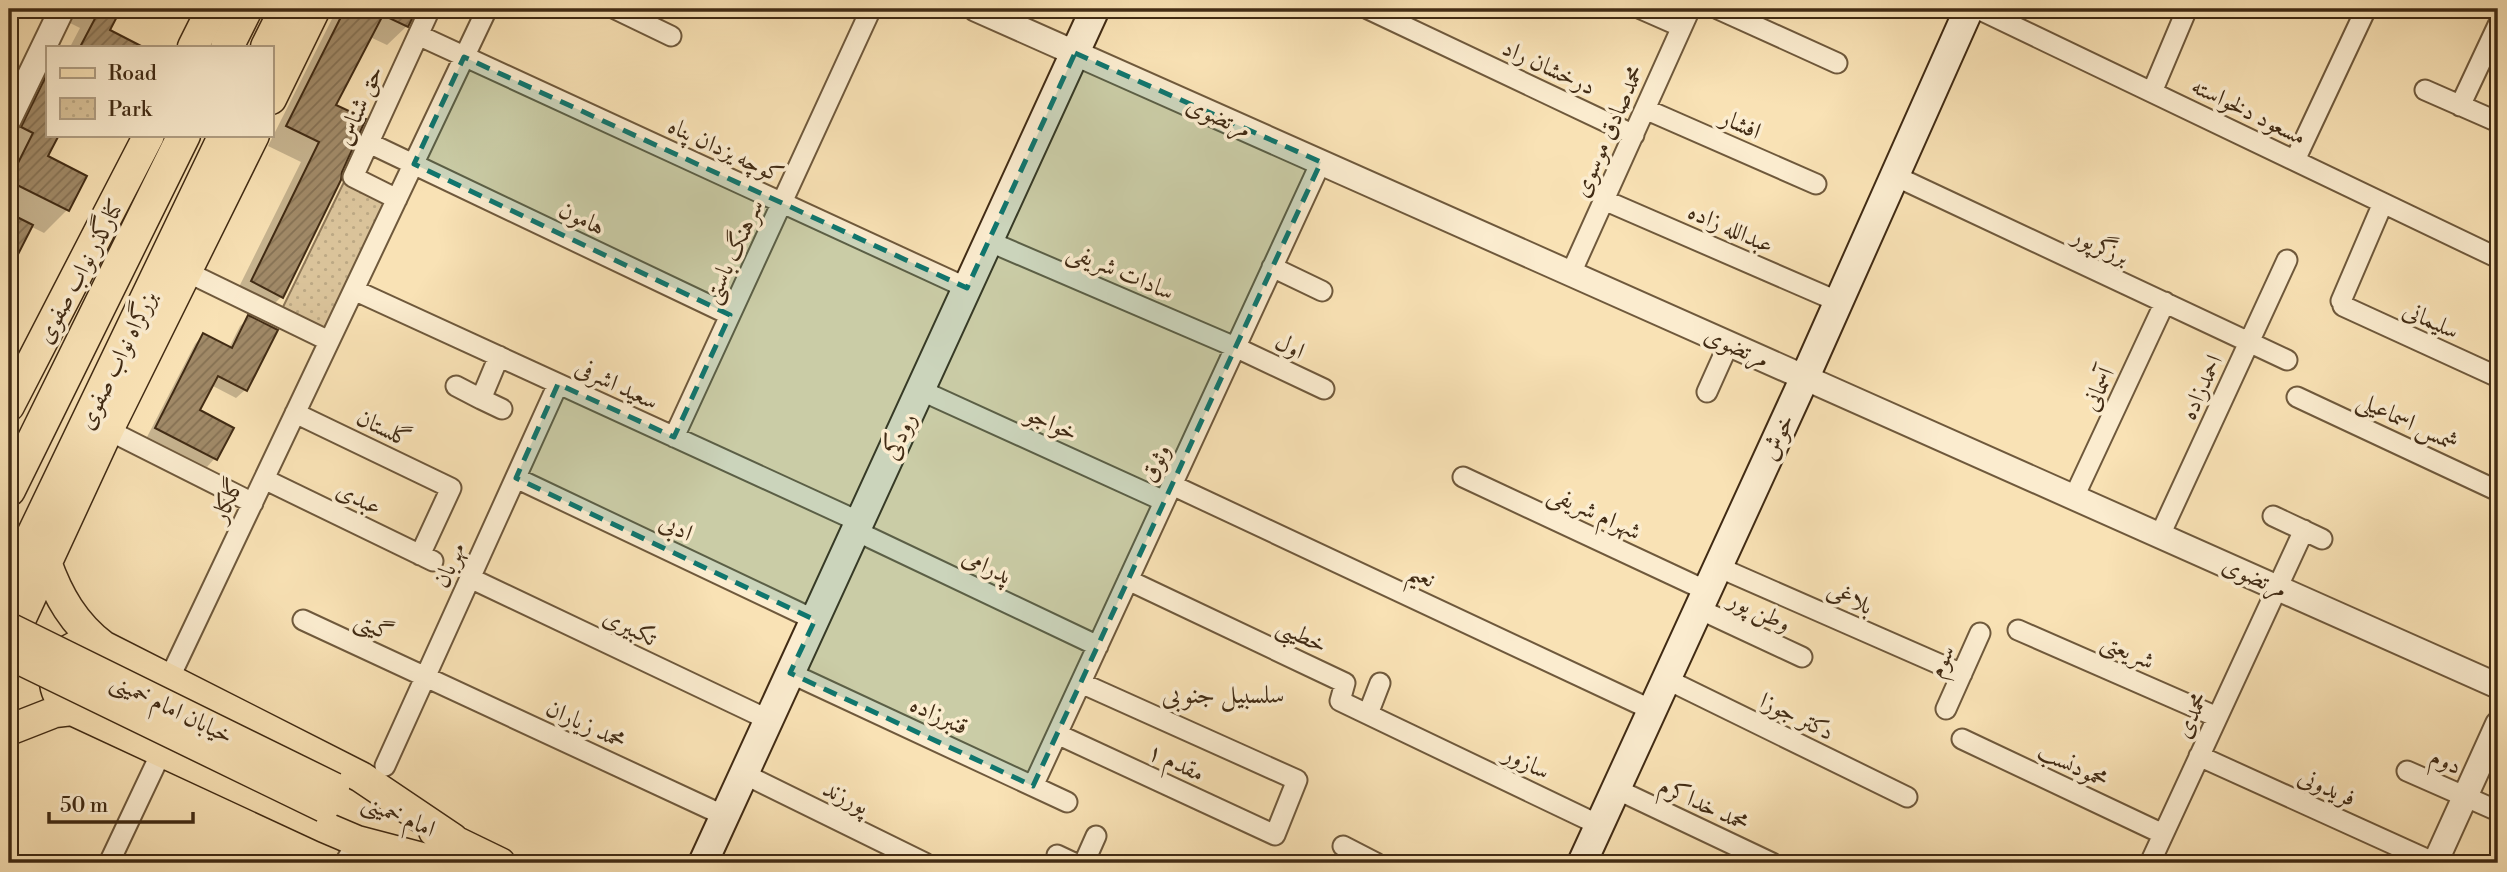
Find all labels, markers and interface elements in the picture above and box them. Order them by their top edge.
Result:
street label: درخشان راد [1497,33,1600,103]
legend [46,46,273,136]
text: Road [108,61,157,87]
street label: حق شناس [329,61,391,150]
street label: محمدصادق موسوی [1567,61,1651,202]
street label: مسعود دلخواسته [2186,71,2311,153]
street label: مرتضوی [1181,90,1256,146]
text: Park [108,97,153,123]
street label: افشار [1714,102,1765,147]
street label: کوچه یزدان پناه [663,111,788,192]
street label: کنارگذر نواب صفوی [28,193,132,349]
street label: سرهنگ باستی [696,194,772,309]
street label: هامون [554,195,610,243]
street label: عبدالله زاده [1683,197,1778,261]
street label: برزگرپور [2065,218,2134,274]
street label: سادات شریفی [1062,236,1178,309]
street label: بزرگراه نواب صفوی [70,285,164,435]
street label: سلیمانی [2398,295,2463,347]
street label: مرتضوی [1699,320,1774,376]
street label: اول [1270,327,1309,367]
street label: احمدزاده [2174,350,2230,425]
street label: سعید اشرفی [570,353,663,417]
street label: آسمانی [2076,360,2123,416]
street label: شمس اسماعیلی [2352,385,2463,459]
street label: خواجو [1019,399,1082,448]
street label: گلستان [351,402,416,455]
street label: رودکی [875,408,924,465]
street label: خوش [1754,409,1802,465]
street label: وثوق [1134,439,1178,487]
street label: گلکار [203,473,251,529]
street label: عبدی [331,475,386,523]
street label: شهرام شریفی [1541,478,1646,552]
street label: ادبی [654,507,697,550]
street label: مهربان [427,538,473,593]
street label: پدرامی [957,542,1016,592]
street label: مرتضوی [2217,550,2292,606]
street label: نعیم [1400,557,1440,602]
street label: بلاغی [1822,576,1877,622]
street label: وطن پور [1721,584,1796,640]
street label: تکبیری [598,602,662,654]
street label: گیتی [349,605,398,650]
street label: خطیبی [1270,611,1332,664]
street label: شریعتی [2096,627,2159,678]
street label: سوم [1921,640,1967,685]
street label: خیابان امام خمینی [103,666,238,756]
district label: سلسبیل جنوبی [1161,679,1285,713]
street label: دکتر جوزا [1755,686,1839,748]
street label: محمدی [2168,688,2215,743]
street label: قنبرزاده [905,690,972,742]
street label: محمد زیاران [541,693,630,756]
street label: محمودنسب [2032,736,2113,795]
street label: مقدم ۱ [1140,737,1209,794]
street label: سازور [1497,738,1555,787]
street label: دوم [2423,742,2466,787]
street label: فریدونی [2293,762,2360,814]
street label: محمد خداکرم [1652,771,1753,843]
street label: پورزند [817,774,875,823]
scale bar [49,781,192,825]
street label: امام خمینی [355,787,440,849]
text: 50 m [60,793,108,819]

